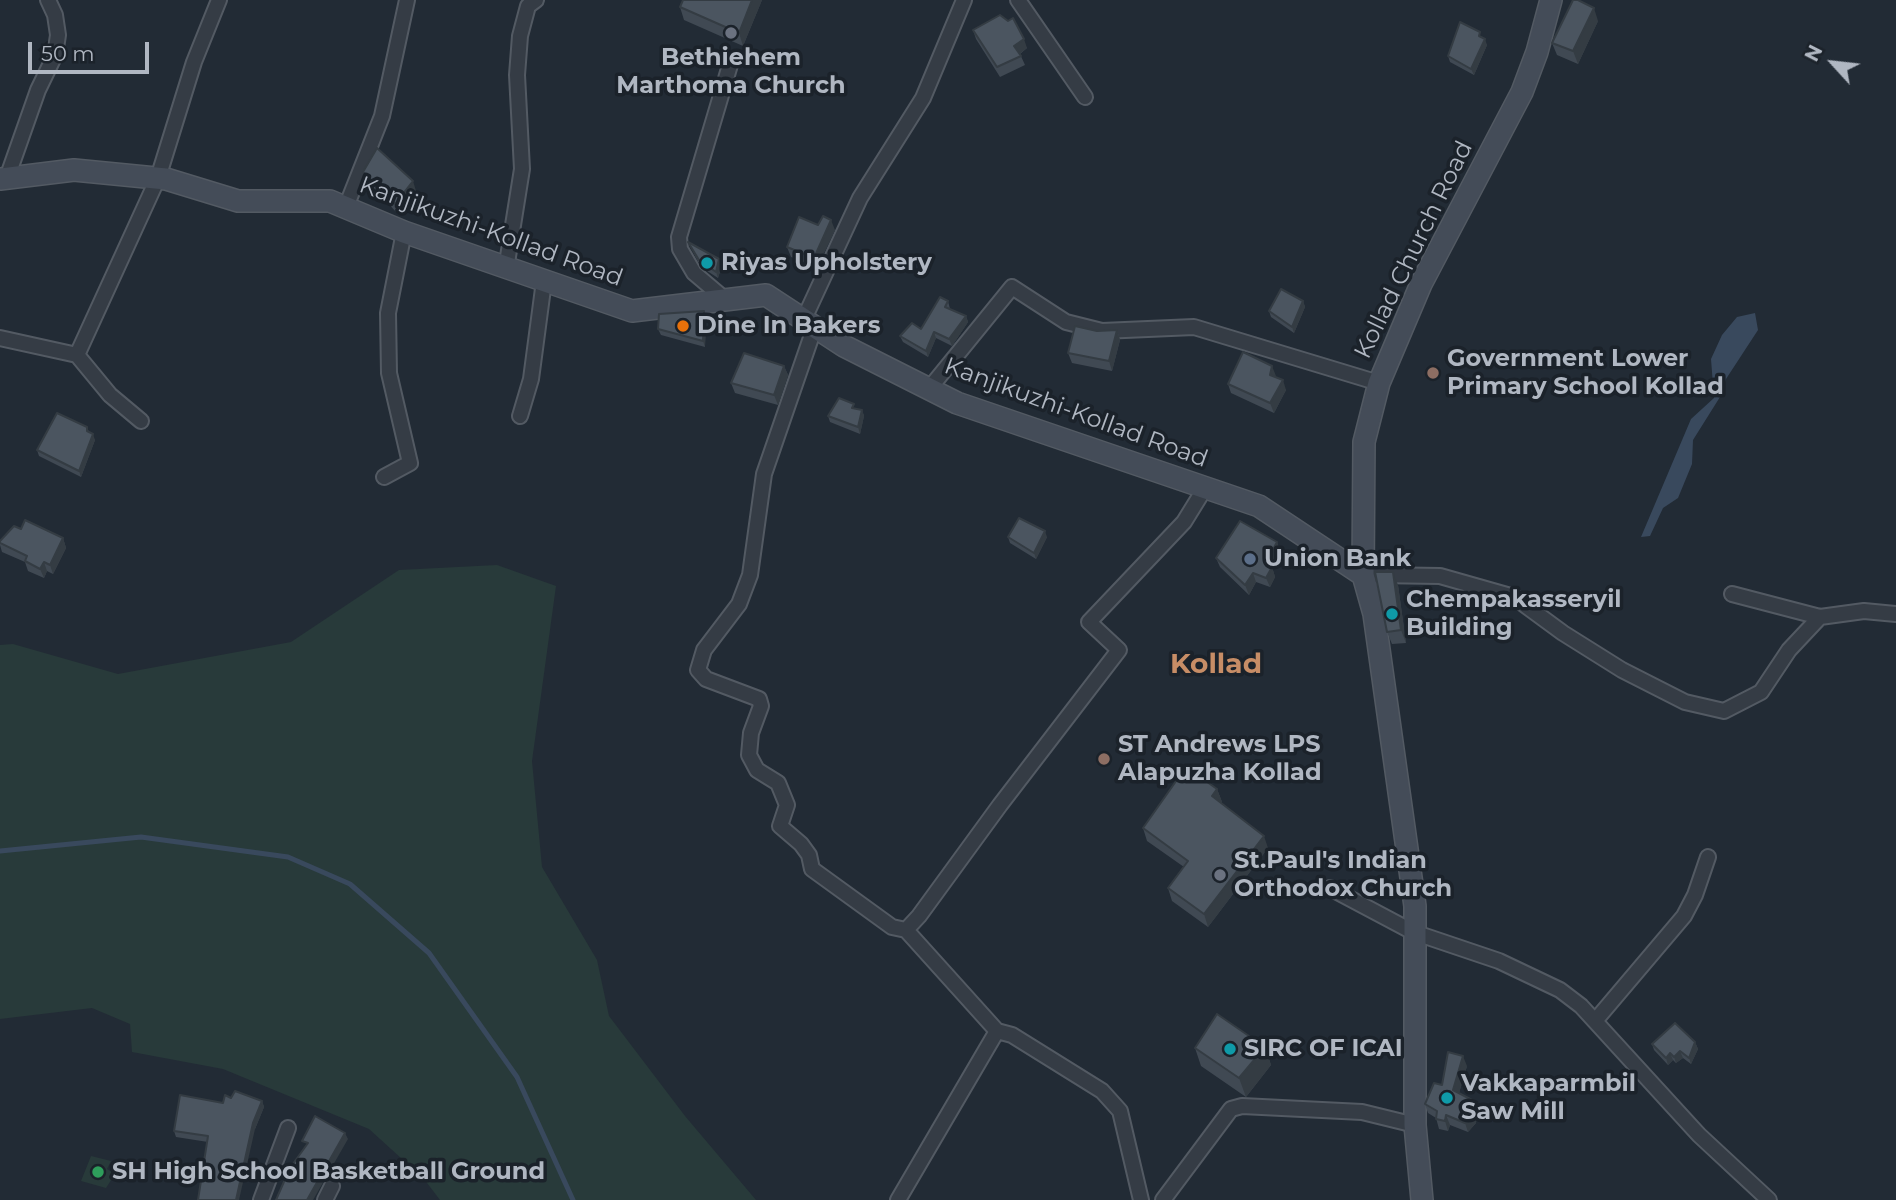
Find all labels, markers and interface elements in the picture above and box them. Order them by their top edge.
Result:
marker: Bethiehem Marthoma Church [723,25,739,41]
scale bar [32,28,152,72]
north arrow [1798,28,1868,98]
text: 50 m [41,41,95,66]
text: N [1800,41,1828,65]
place label: Bethiehem Marthoma Church [616,44,846,100]
street label: Kollad Church Road [1349,137,1479,363]
street label: Kanjikuzhi-Kollad Road [355,171,627,293]
place label: Riyas Upholstery [721,249,932,277]
marker: Riyas Upholstery [699,255,715,271]
place label: Dine In Bakers [697,312,880,340]
marker: Dine In Bakers [675,318,691,334]
place label: Government Lower Primary School Kollad [1447,345,1724,401]
street label: Kanjikuzhi-Kollad Road [940,352,1212,474]
marker: Government Lower Primary School Kollad [1425,365,1441,381]
place label: Union Bank [1264,545,1411,573]
marker: Union Bank [1242,551,1258,567]
place label: Chempakasseryil Building [1406,586,1622,642]
marker: Chempakasseryil Building [1384,606,1400,622]
district label: Kollad [1170,648,1262,682]
place label: ST Andrews LPS Alapuzha Kollad [1118,731,1322,787]
marker: ST Andrews LPS Alapuzha Kollad [1096,751,1112,767]
place label: St.Paul's Indian Orthodox Church [1234,847,1452,903]
marker: St.Paul's Indian Orthodox Church [1212,867,1228,883]
place label: SIRC OF ICAI [1244,1035,1403,1063]
marker: SIRC OF ICAI [1222,1041,1238,1057]
place label: Vakkaparmbil Saw Mill [1461,1070,1636,1126]
marker: Vakkaparmbil Saw Mill [1439,1090,1455,1106]
place label: SH High School Basketball Ground [112,1158,545,1186]
marker: SH High School Basketball Ground [90,1164,106,1180]

